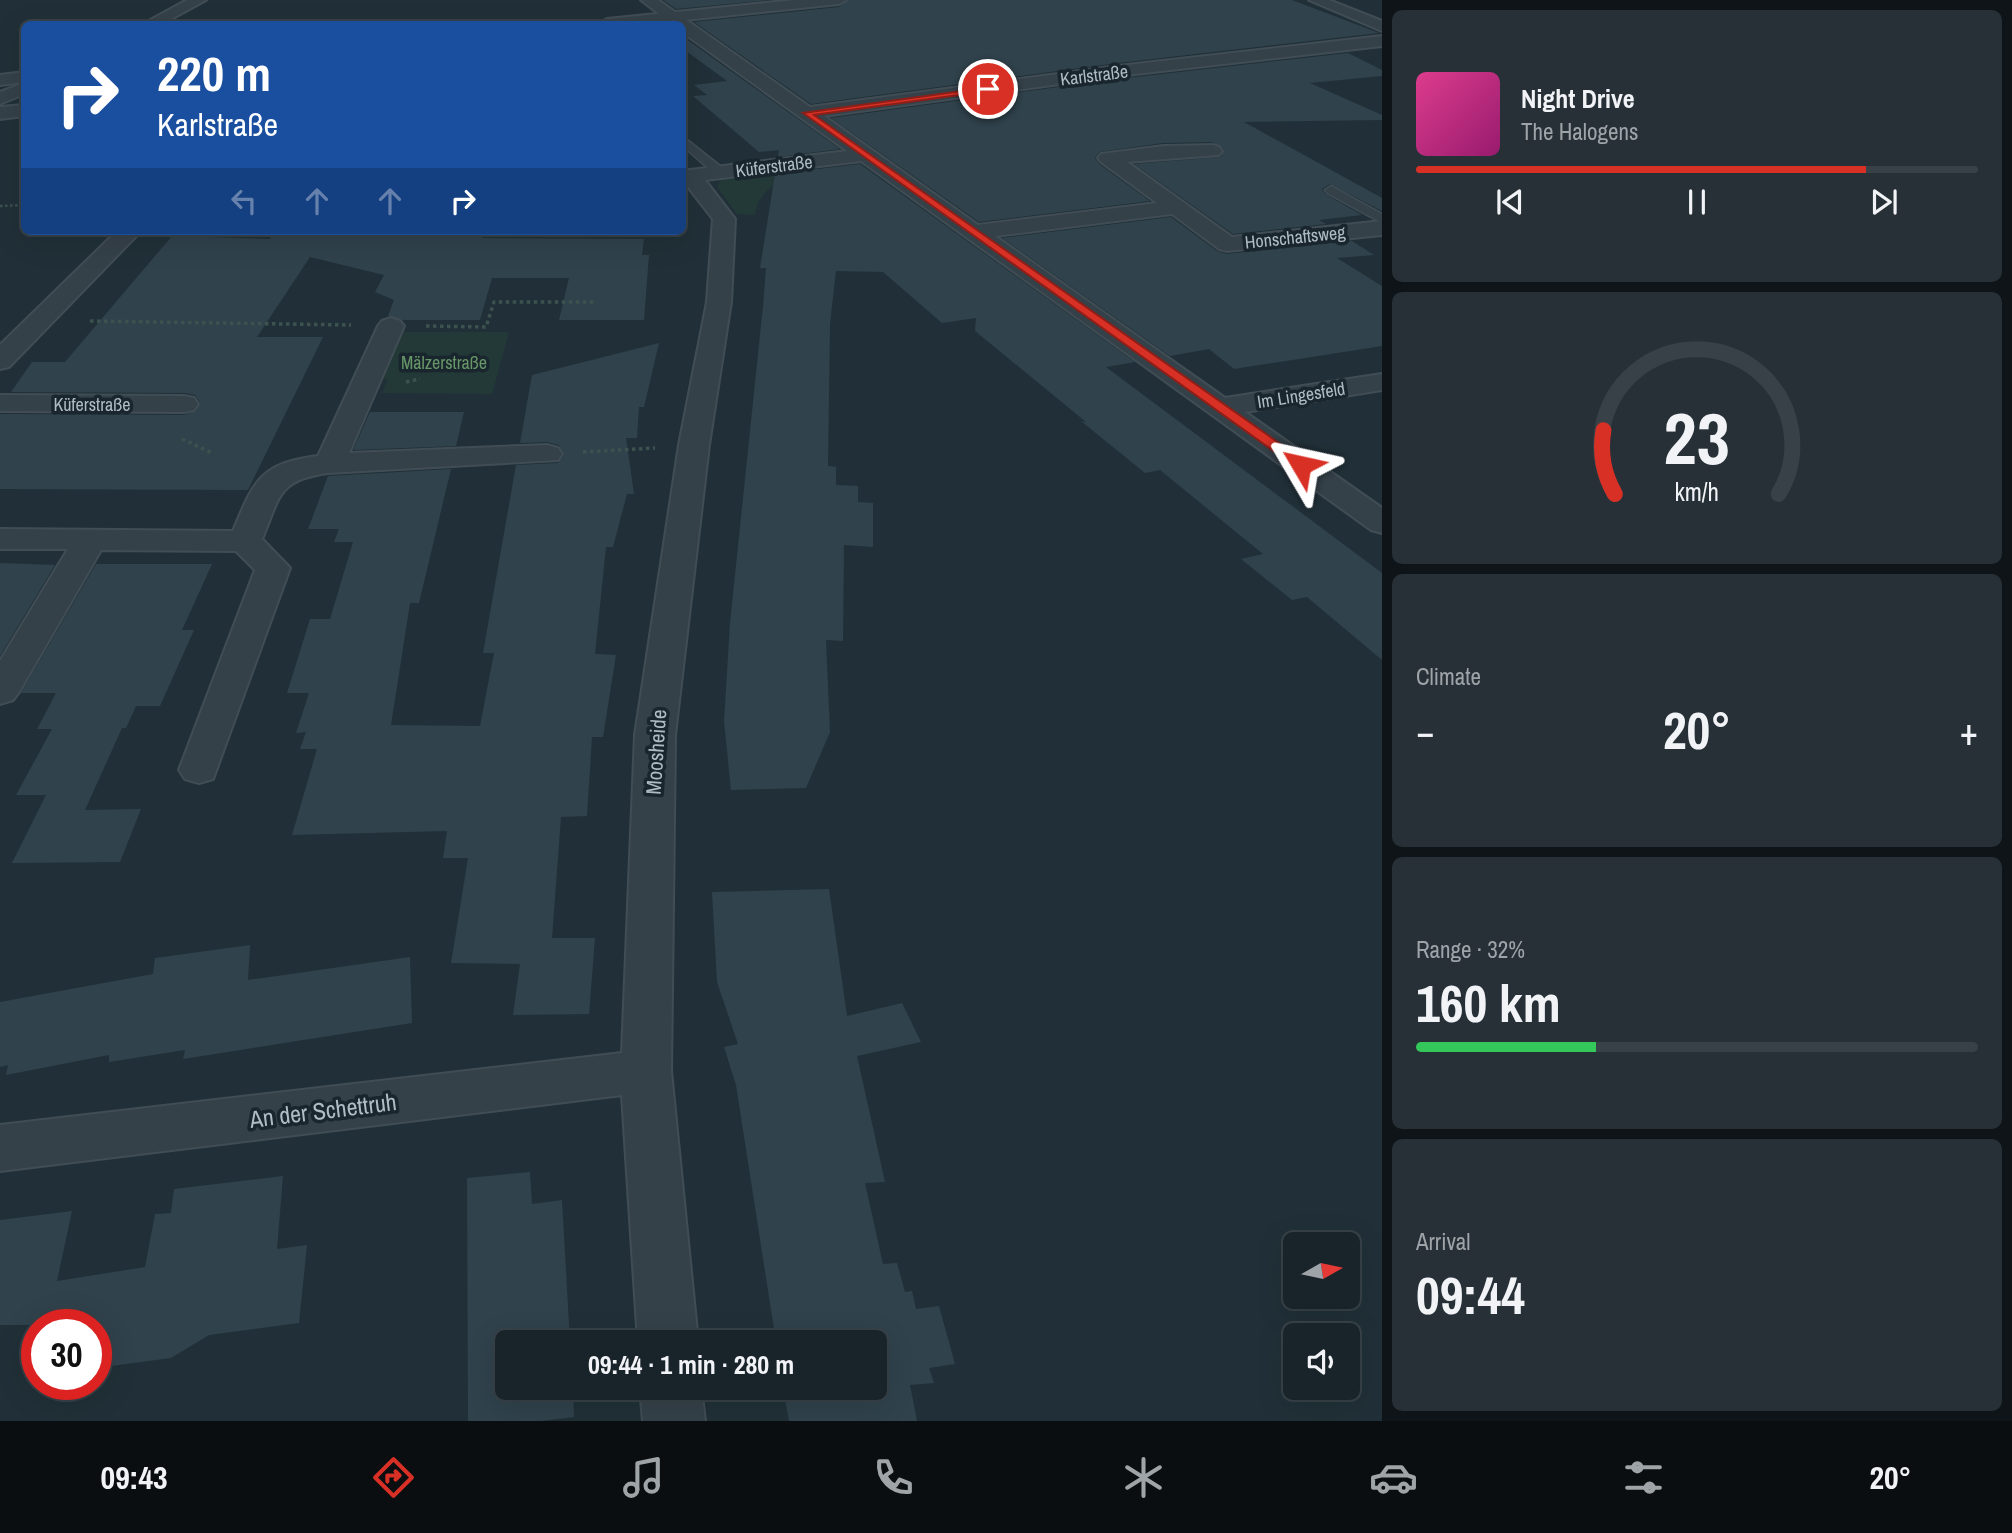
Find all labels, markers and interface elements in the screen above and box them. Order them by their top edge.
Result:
text: 220 m [157,40,271,106]
icon: right [42,49,133,140]
street label: Karlstraße [1059,58,1129,92]
pin [958,59,1018,119]
icon: arrive [969,70,1007,108]
text: Night Drive [1521,81,1635,116]
text: Karlstraße [157,103,278,146]
text: The Halogens [1521,116,1638,147]
street label: Küferstraße [734,149,814,183]
icon: left [225,182,263,220]
icon: ahead [298,182,336,220]
icon: ahead [371,182,409,220]
icon: right [444,182,482,220]
icon: previous [1491,183,1529,221]
icon: pause [1678,183,1716,221]
icon: next [1865,183,1903,221]
street label: Honschaftsweg [1244,219,1347,255]
park label: Mälzerstraße [401,350,487,375]
street label: Im Lingesfeld [1255,376,1347,414]
text: 23 [1664,390,1730,488]
street label: Küferstraße [53,392,131,417]
position arrow [1264,428,1338,502]
text: km/h [1675,475,1719,509]
text: Climate [1416,661,1481,692]
text: 20° [1663,695,1731,765]
text: − [1416,706,1434,757]
text: + [1960,706,1978,757]
street label: Moosheide [639,708,673,796]
text: Range · 32% [1416,934,1525,965]
text: 160 km [1416,968,1561,1038]
street label: An der Schettruh [247,1085,398,1135]
text: Arrival [1416,1226,1471,1257]
north arrow [1283,1232,1360,1309]
map controls [1283,1232,1360,1400]
text: 09:44 [1416,1260,1525,1330]
speed limit sign: 30 [21,1309,112,1400]
button: sound [1283,1323,1360,1400]
text: 09:44 · 1 min · 280 m [588,1347,794,1382]
icon: directions [369,1453,418,1502]
icon: music [619,1453,668,1502]
icon: phone [869,1453,918,1502]
icon: climate [1119,1453,1168,1502]
icon: car [1369,1453,1418,1502]
icon: filters [1619,1453,1668,1502]
text: 09:43 [101,1456,168,1499]
text: 20° [1869,1456,1911,1499]

